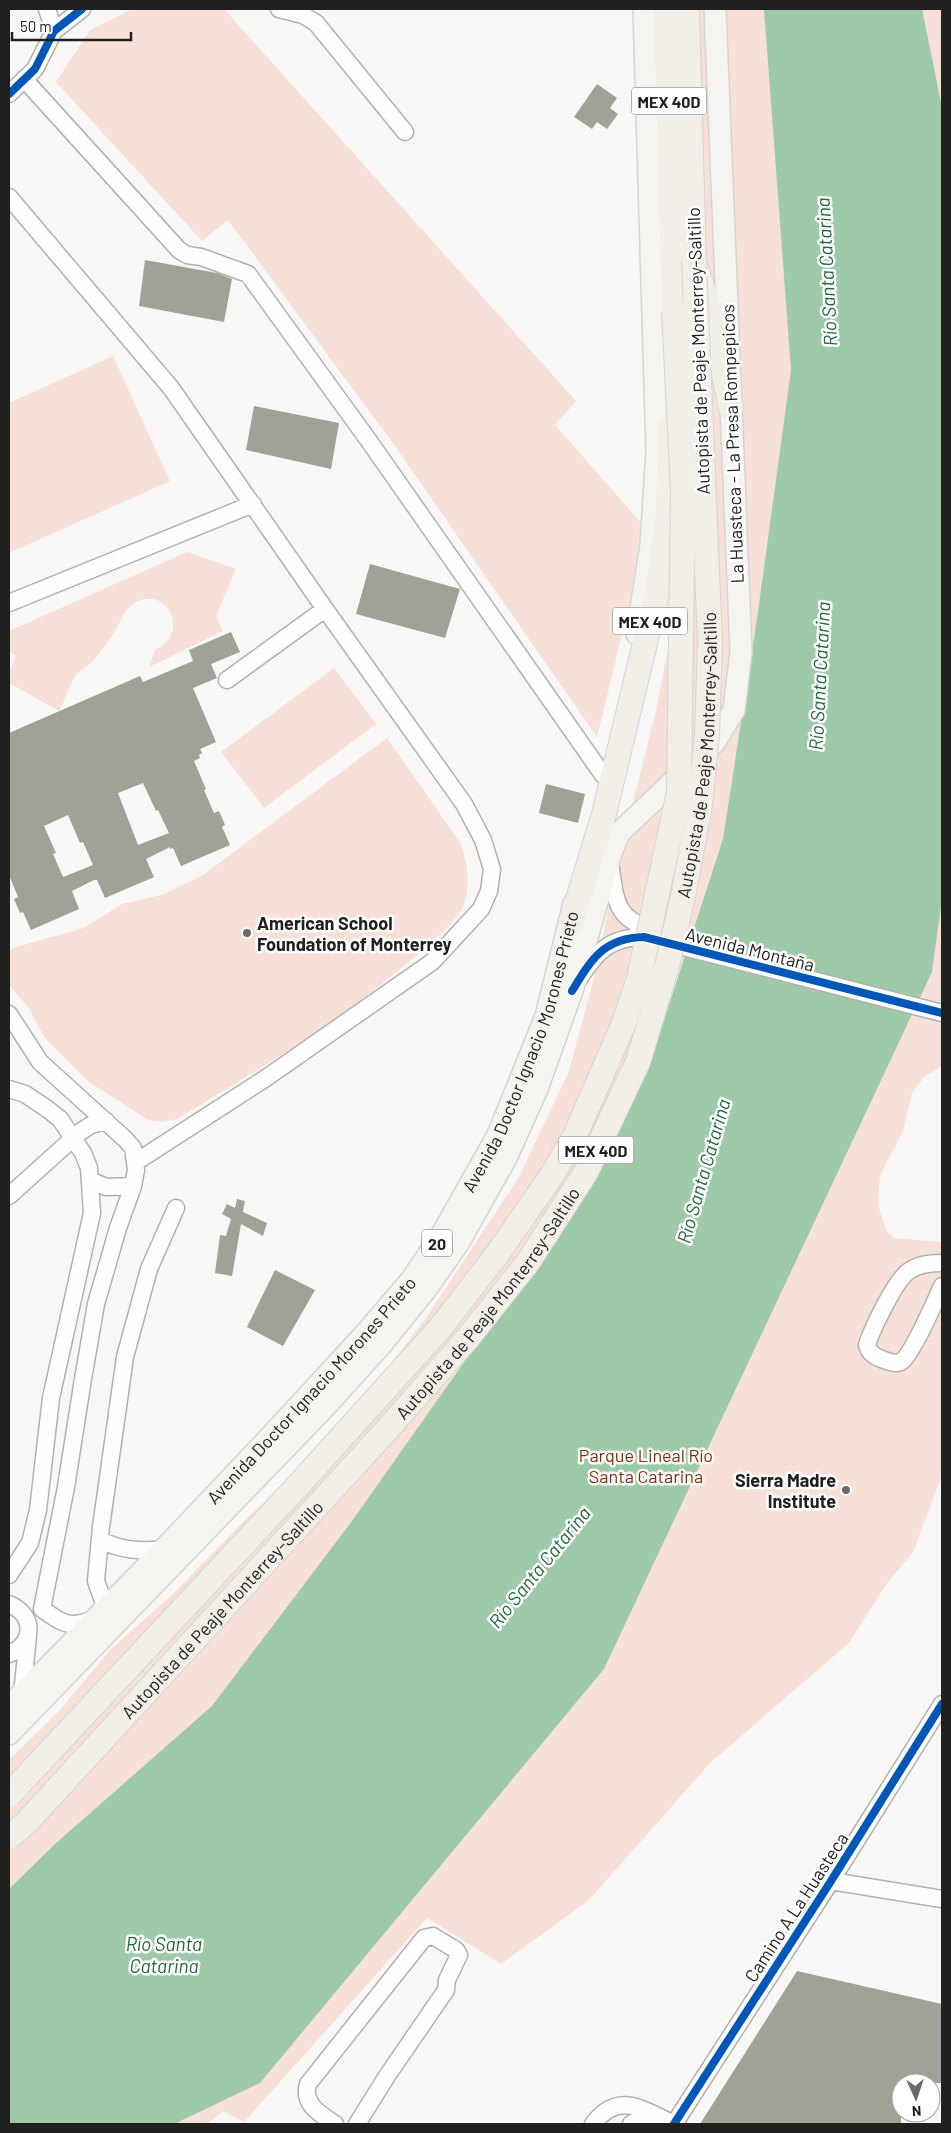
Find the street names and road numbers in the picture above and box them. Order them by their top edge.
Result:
road number: MEX 40D [632,88,706,114]
street label: Autopista de Peaje Monterrey-Saltillo [682,207,714,495]
street label: La Huasteca - La Presa Rompepicos [716,304,748,584]
road number: MEX 40D [612,608,688,634]
street label: Autopista de Peaje Monterrey-Saltillo [672,611,721,900]
street label: Avenida Doctor Ignacio Morones Prieto [457,909,583,1196]
street label: Avenida Montaña [683,922,817,976]
road number: MEX 40D [558,1136,634,1164]
street label: Autopista de Peaje Monterrey-Saltillo [391,1183,584,1423]
road number: 20 [422,1230,452,1256]
street label: Avenida Doctor Ignacio Morones Prieto [202,1272,420,1508]
street label: Autopista de Peaje Monterrey-Saltillo [117,1496,328,1723]
street label: Camino A La Huasteca [739,1828,853,1986]

